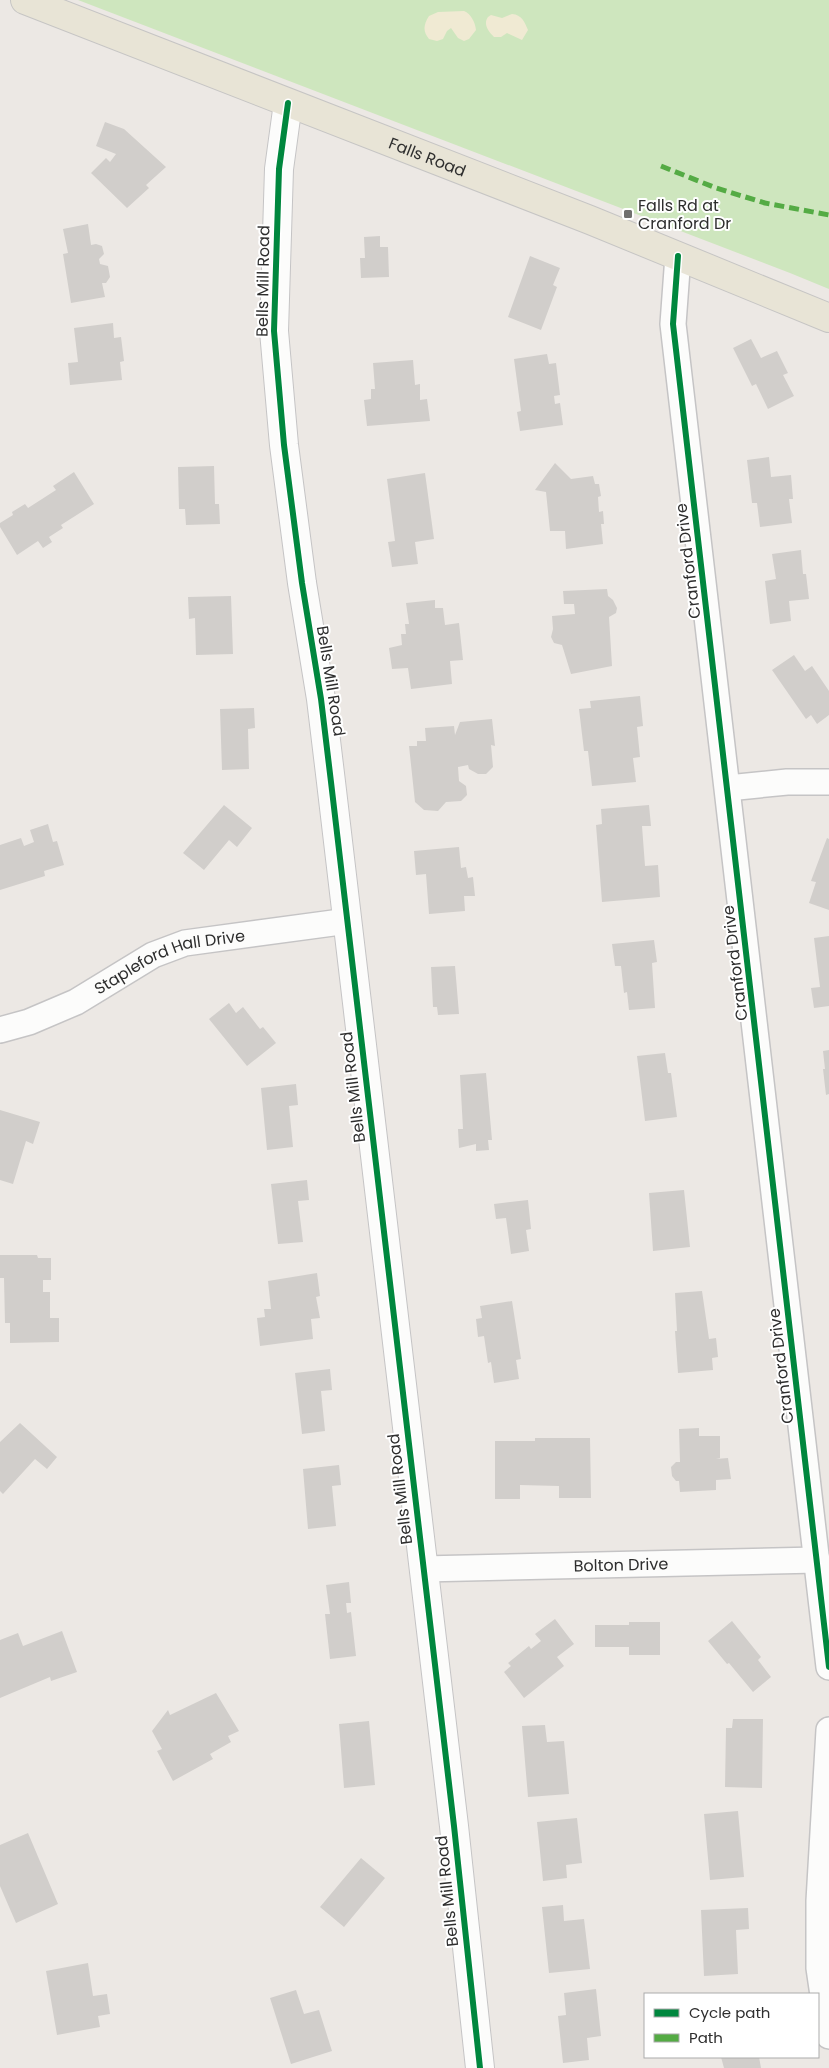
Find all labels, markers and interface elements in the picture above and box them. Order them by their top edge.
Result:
street label: Falls Road [386,131,470,182]
place label: Falls Rd at Cranford Dr [638,194,731,235]
marker: Falls Rd at Cranford Dr [622,208,634,220]
street label: Bells Mill Road [251,225,275,337]
street label: Cranford Drive [670,502,706,620]
street label: Bells Mill Road [311,624,351,738]
street label: Cranford Drive [717,904,753,1022]
street label: Stapleford Hall Drive [90,924,246,1000]
street label: Bells Mill Road [335,1030,371,1144]
street label: Cranford Drive [763,1307,799,1425]
street label: Bells Mill Road [382,1432,418,1546]
street label: Bolton Drive [573,1552,669,1577]
street label: Bells Mill Road [430,1834,464,1948]
legend [644,1993,819,2058]
text: Cycle path [689,2002,770,2023]
text: Path [689,2027,723,2048]

